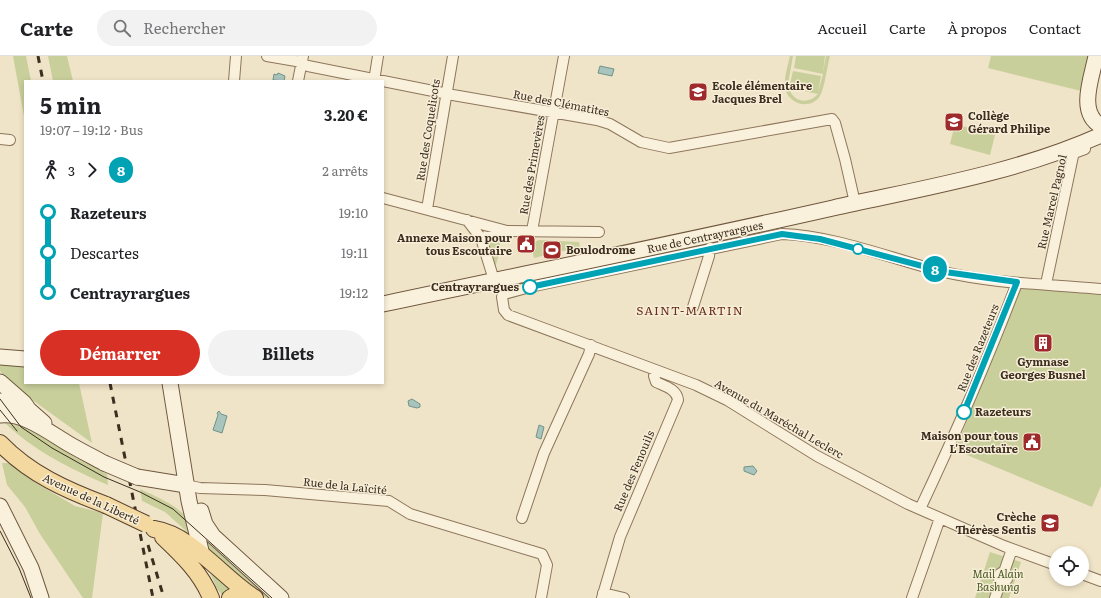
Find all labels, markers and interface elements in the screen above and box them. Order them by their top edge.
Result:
search box [97,10,377,46]
text: Carte [20,14,73,42]
text: Rechercher [143,16,225,39]
icon: search [111,17,133,39]
text: Accueil [817,18,867,38]
text: Carte [889,18,926,38]
text: À propos [948,18,1007,38]
text: Contact [1029,18,1081,38]
place label: Ecole élémentaire Jacques Brel [712,77,812,106]
street label: Rue des Coquelicots [411,78,443,182]
school or university icon: Ecole élémentaire Jacques Brel [687,81,709,103]
street label: Rue des Clématites [512,85,611,119]
text: 5 min [40,88,102,121]
text: 3.20 € [324,103,368,126]
place label: Collège Gérard Philipe [968,107,1050,136]
school or university icon: Collège Gérard Philipe [943,111,965,133]
street label: Rue des Primevères [514,114,548,216]
text: 19:07 – 19:12 · Bus [40,120,143,139]
street label: Rue Marcel Pagnol [1032,153,1070,251]
icon: walk [40,159,62,181]
icon: forward [81,159,103,181]
text: 8 [117,160,125,180]
text: 3 [68,161,75,180]
text: 2 arrêts [322,161,368,180]
text: Razeteurs [70,201,147,224]
text: 19:10 [339,203,368,222]
street label: Rue de Centrayrargues [645,216,764,256]
place label: Annexe Maison pour tous Escoutaire [397,229,512,258]
public building icon: Annexe Maison pour tous Escoutaire [515,233,537,255]
sports icon: Boulodrome [541,239,563,261]
text: Descartes [70,241,139,264]
place label: Boulodrome [566,241,636,257]
text: 19:11 [341,243,368,262]
unlabelled marker [852,243,864,255]
line badge: 8 [922,256,948,282]
text: 8 [931,259,939,279]
place label: Centrayrargues [431,278,520,294]
marker: Centrayrargues [522,279,538,295]
text: Centrayrargues [70,281,190,304]
text: 19:12 [340,283,368,302]
district label: SAINT-MARTIN [636,301,744,319]
street label: Rue des Razeteurs [952,301,1002,394]
button: Démarrer [40,330,200,376]
button: Billets [208,330,368,376]
building icon: Gymnase Georges Busnel [1032,332,1054,354]
place label: Gymnase Georges Busnel [1000,353,1086,382]
street label: Avenue du Maréchal Leclerc [712,375,847,462]
place label: Razeteurs [975,403,1032,419]
marker: Razeteurs [956,404,972,420]
place label: Maison pour tous L'Escoutaïre [921,427,1019,456]
street label: Rue des Fenouils [609,428,657,514]
public building icon: Maison pour tous L'Escoutaïre [1021,431,1043,453]
street label: Avenue de la Liberté [40,469,143,528]
street label: Rue de la Laïcité [302,473,388,497]
place label: Crèche Thérèse Sentis [955,508,1037,537]
school or university icon: Crèche Thérèse Sentis [1039,512,1061,534]
map controls [1049,546,1089,586]
button: locate [1049,546,1089,586]
park label: Mail Alain Bashung [972,565,1024,594]

